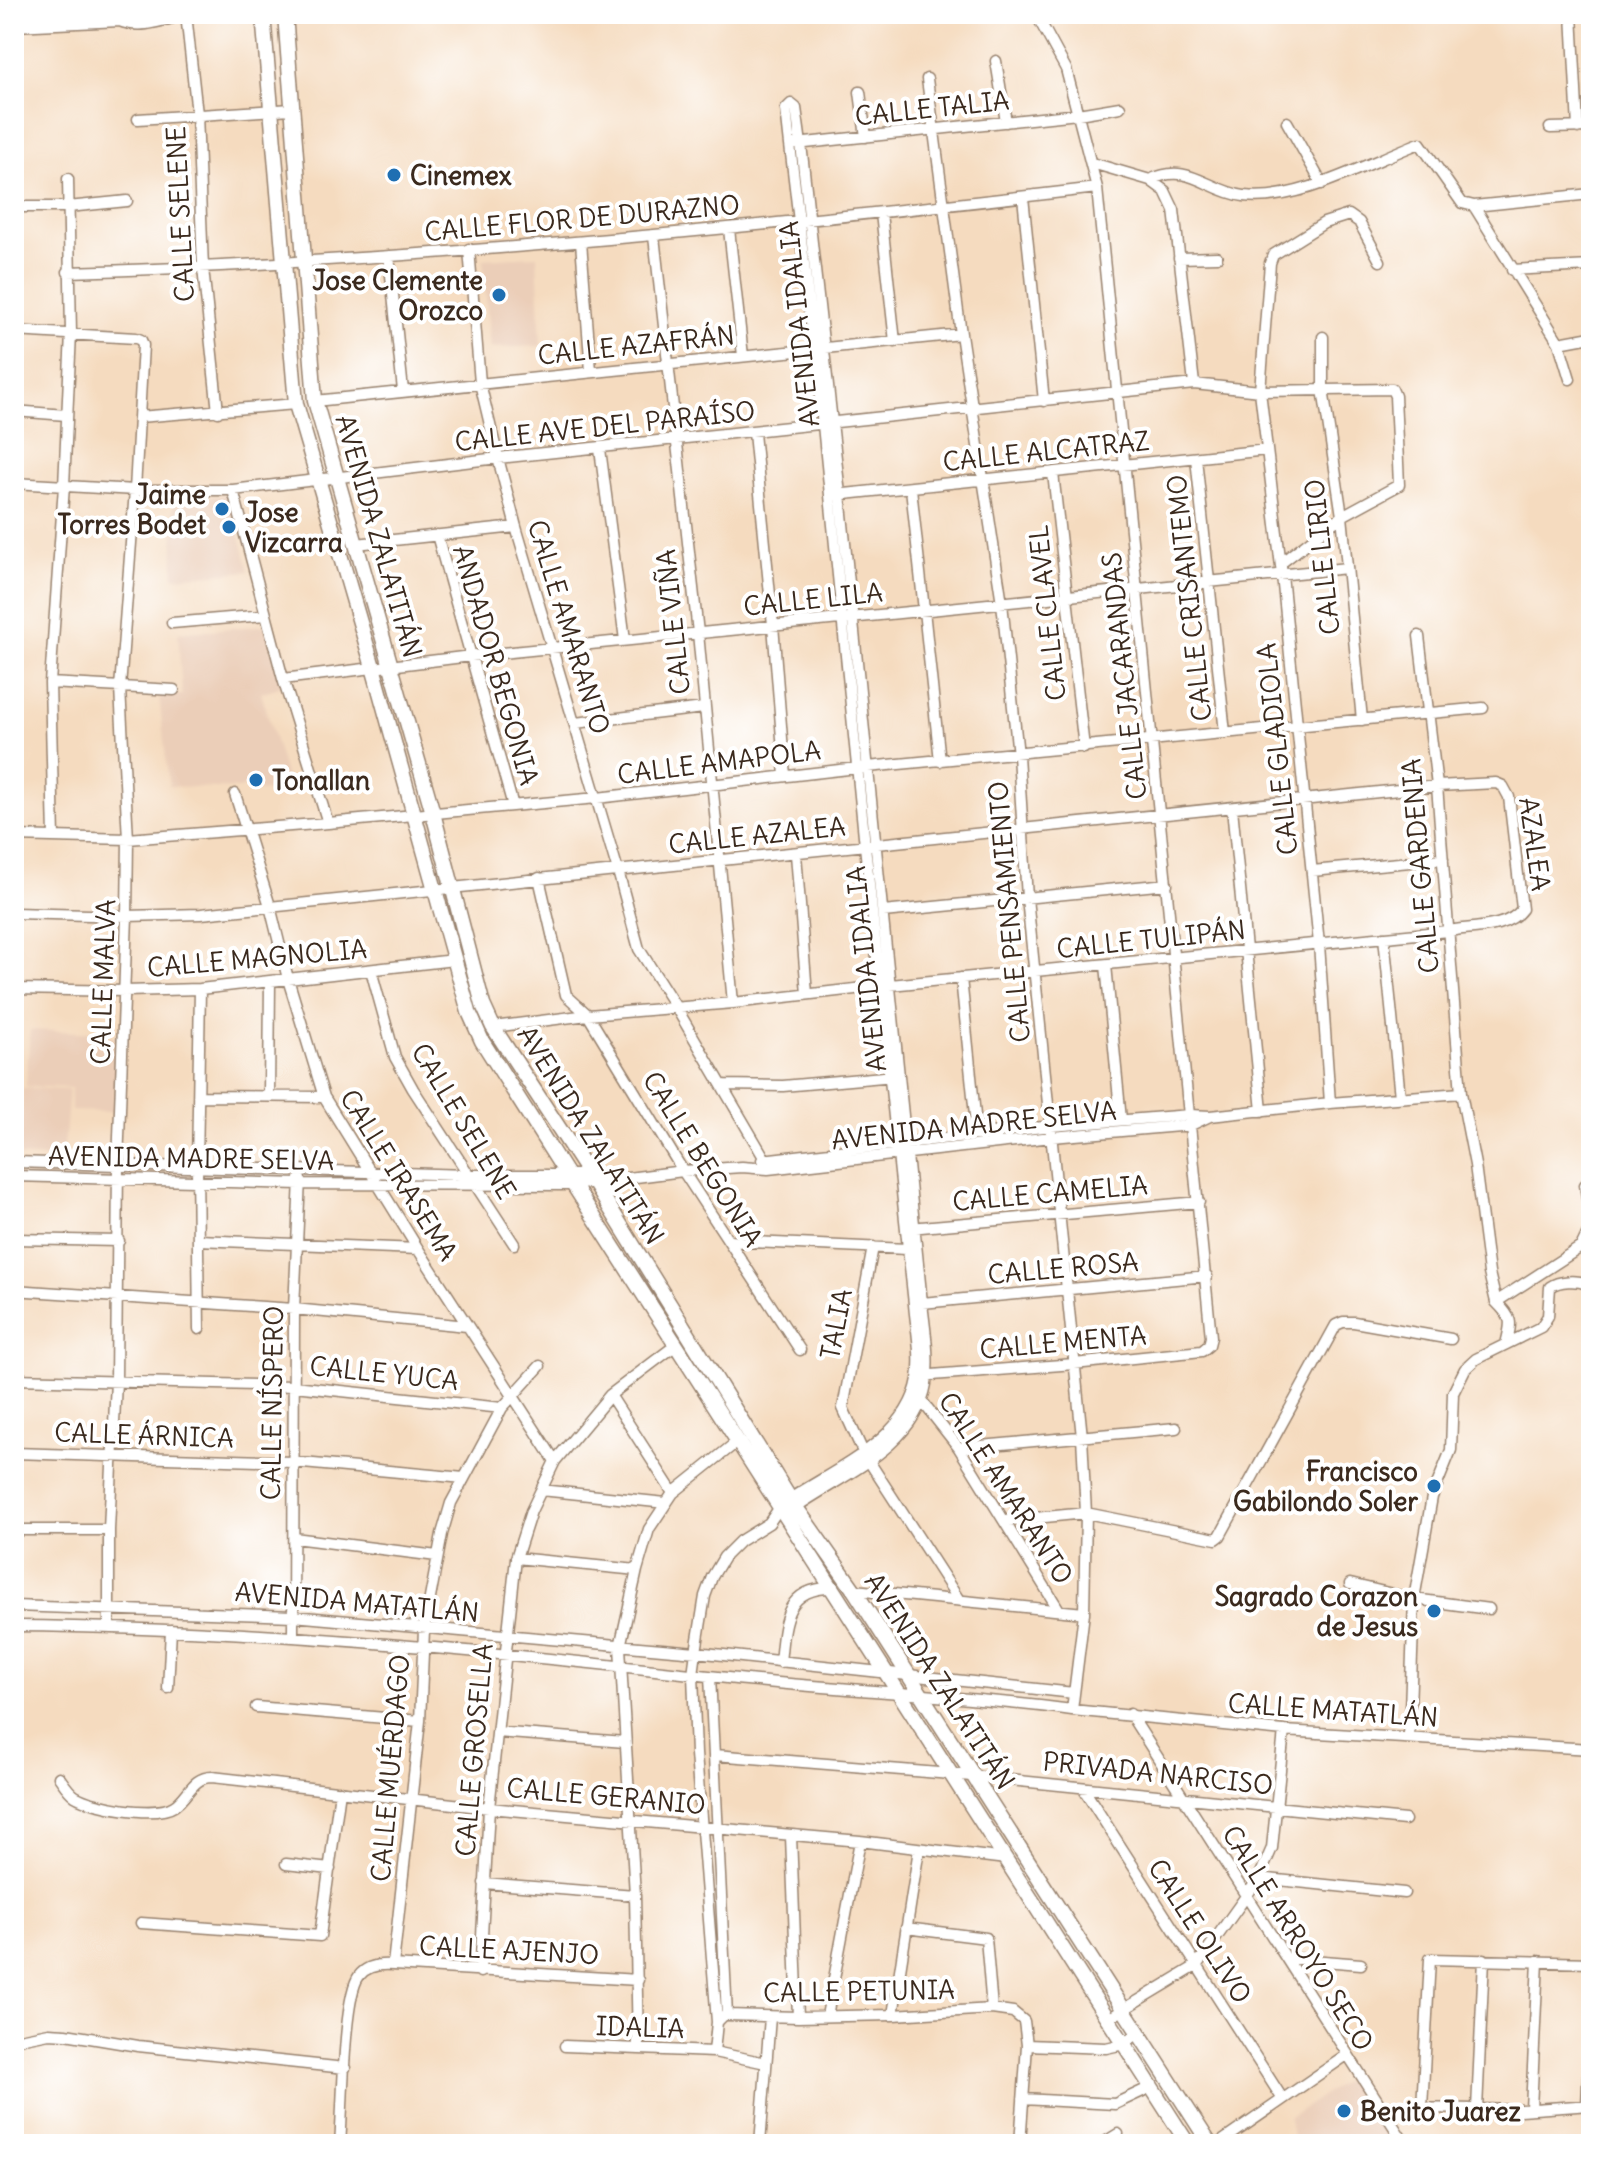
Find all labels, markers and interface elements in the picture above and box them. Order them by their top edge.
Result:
street label: CALLE TALIA [853,83,1011,133]
street label: CALLE SELENE [159,125,201,303]
place label: Cinemex [410,159,512,192]
marker: Cinemex [385,166,403,184]
street label: CALLE FLOR DE DURAZNO [423,188,741,248]
street label: AVENIDA IDALIA [772,219,826,429]
place label: Jose Clemente Orozco [312,264,483,327]
marker: Jose Clemente Orozco [490,286,508,304]
street label: CALLE AZAFRÁN [536,317,736,372]
street label: CALLE AVE DEL PARAÍSO [453,393,757,458]
street label: AVENIDA ZALATITÁN [329,410,430,661]
street label: CALLE ALCATRAZ [941,424,1151,478]
street label: CALLE CRISANTEMO [1160,473,1218,723]
street label: CALLE LIRIO [1297,477,1347,637]
place label: Jaime Torres Bodet [57,478,206,541]
place label: Jose Vizcarra [245,496,343,559]
marker: Jaime Torres Bodet [213,500,231,518]
street label: CALLE AMARANTO [521,516,617,738]
marker: Jose Vizcarra [220,518,238,536]
street label: CALLE CLAVEL [1021,524,1073,702]
street label: ANDADOR BEGONIA [446,541,546,789]
street label: CALLE VIÑA [649,548,697,696]
street label: CALLE JACARANDAS [1095,551,1153,801]
street label: CALLE LILA [742,575,884,623]
street label: CALLE GLADIOLA [1249,641,1305,857]
street label: CALLE AMAPOLA [615,733,823,791]
street label: CALLE GARDENIA [1394,757,1446,975]
place label: Tonallan [272,764,370,797]
marker: Tonallan [247,771,265,789]
street label: CALLE PENSAMIENTO [981,780,1037,1044]
street label: AZALEA [1512,795,1558,893]
street label: CALLE AZALEA [667,809,847,861]
street label: AVENIDA IDALIA [839,864,893,1074]
street label: CALLE MALVA [84,899,122,1065]
street label: CALLE TULIPÁN [1055,912,1247,965]
street label: CALLE MAGNOLIA [146,932,368,984]
street label: AVENIDA ZALATITÁN [510,1019,672,1250]
street label: CALLE SELENE [405,1037,523,1205]
street label: CALLE BEGONIA [636,1065,770,1253]
street label: CALLE IRASEMA [333,1083,465,1267]
street label: AVENIDA MADRE SELVA [830,1094,1118,1156]
street label: AVENIDA MADRE SELVA [48,1139,334,1177]
street label: CALLE CAMELIA [951,1168,1149,1218]
street label: CALLE ROSA [986,1245,1140,1291]
street label: TALIA [813,1286,859,1362]
street label: CALLE NÍSPERO [253,1305,290,1501]
street label: CALLE MENTA [978,1318,1148,1366]
street label: CALLE YUCA [308,1349,460,1397]
street label: CALLE AMARANTO [932,1386,1080,1590]
street label: CALLE ÁRNICA [54,1414,234,1455]
place label: Francisco Gabilondo Soler [1233,1455,1418,1518]
marker: Francisco Gabilondo Soler [1425,1477,1443,1495]
street label: AVENIDA ZALATITÁN [858,1566,1023,1795]
street label: AVENIDA MATATLÁN [234,1574,481,1629]
place label: Sagrado Corazon de Jesus [1215,1580,1418,1643]
marker: Sagrado Corazon de Jesus [1425,1602,1443,1620]
street label: CALLE GROSELLA [448,1642,500,1858]
street label: CALLE MUÉRDAGO [363,1653,416,1883]
street label: CALLE MATATLÁN [1227,1685,1439,1734]
street label: PRIVADA NARCISO [1041,1745,1275,1801]
street label: CALLE GERANIO [505,1771,707,1821]
street label: CALLE ARROYO SECO [1215,1819,1381,2057]
street label: CALLE OLIVO [1141,1853,1259,2009]
street label: CALLE AJENJO [418,1929,600,1971]
street label: CALLE PETUNIA [763,1973,955,2009]
street label: IDALIA [595,2009,685,2045]
place label: Benito Juarez [1360,2095,1521,2128]
marker: Benito Juarez [1335,2102,1353,2120]

